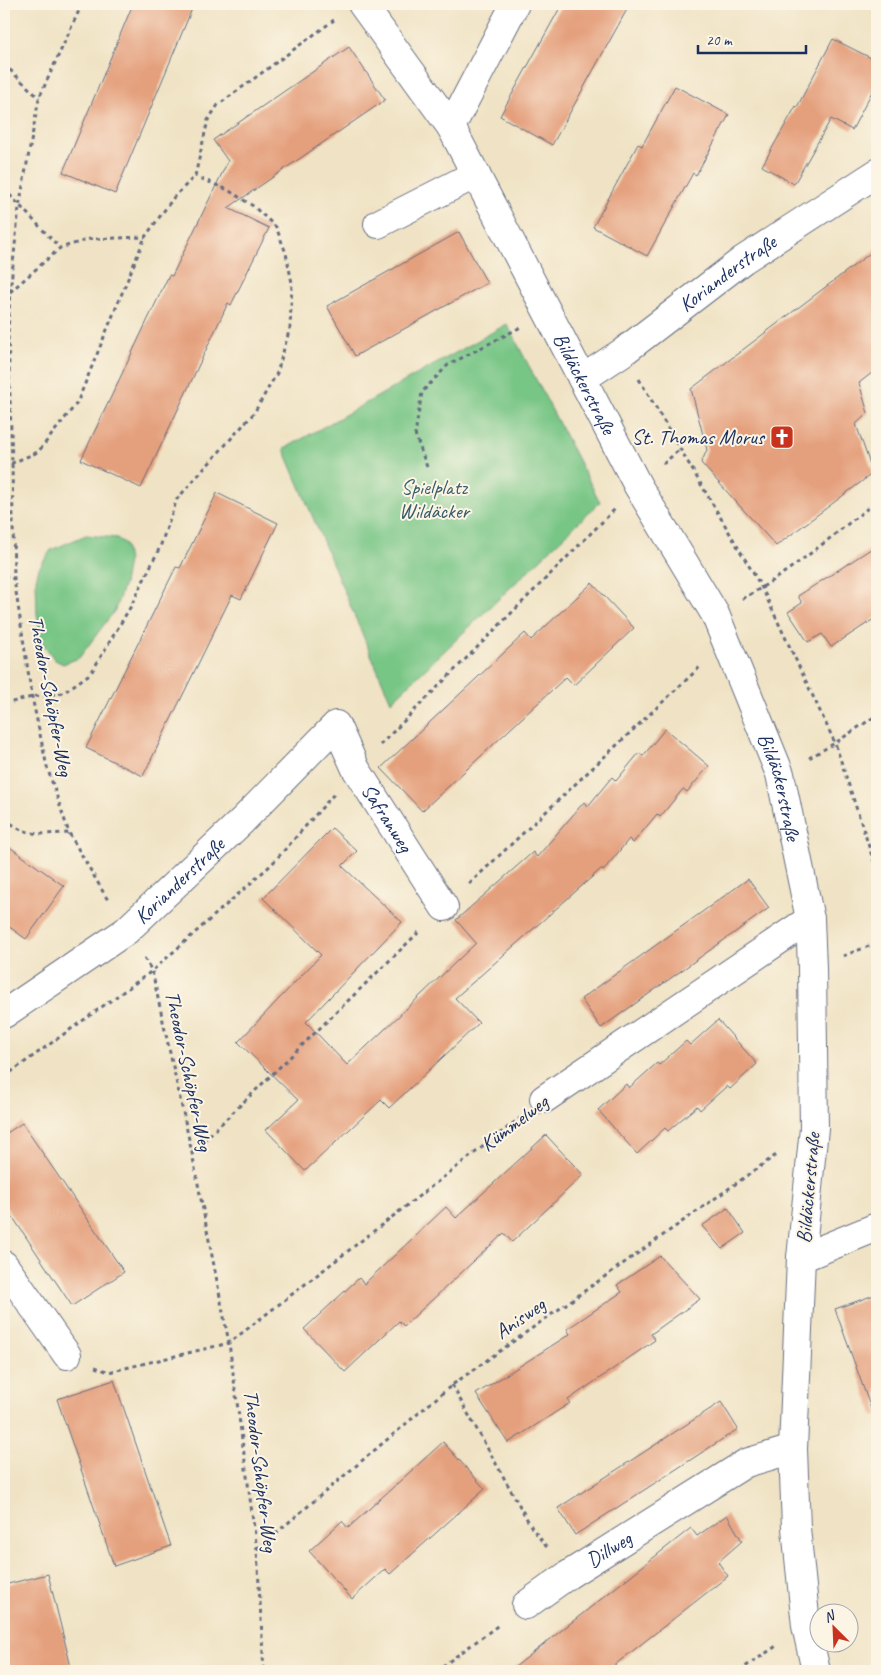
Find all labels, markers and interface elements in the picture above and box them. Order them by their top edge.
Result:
scale bar [698,22,806,54]
text: 20 m [706,31,733,50]
street label: Korianderstraße [674,228,783,317]
street label: Bildäckerstraße [547,328,623,441]
place label: St. Thomas Morus [631,424,766,450]
church icon: St. Thomas Morus [769,424,795,450]
park label: Spielplatz Wildäcker [399,474,471,524]
street label: Theodor-Schöpfer-Weg [23,613,80,780]
street label: Bildäckerstraße [752,729,807,845]
street label: Safranweg [356,779,419,858]
street label: Korianderstraße [129,830,231,929]
street label: Theodor-Schöpfer-Weg [159,988,219,1155]
street label: Kümmelweg [475,1088,554,1157]
street label: Bildäckerstraße [790,1130,826,1244]
street label: Anisweg [490,1290,552,1345]
street label: Theodor-Schöpfer-Weg [238,1388,284,1555]
street label: Dillweg [581,1524,638,1573]
north arrow [808,1602,858,1652]
text: N [821,1606,838,1626]

